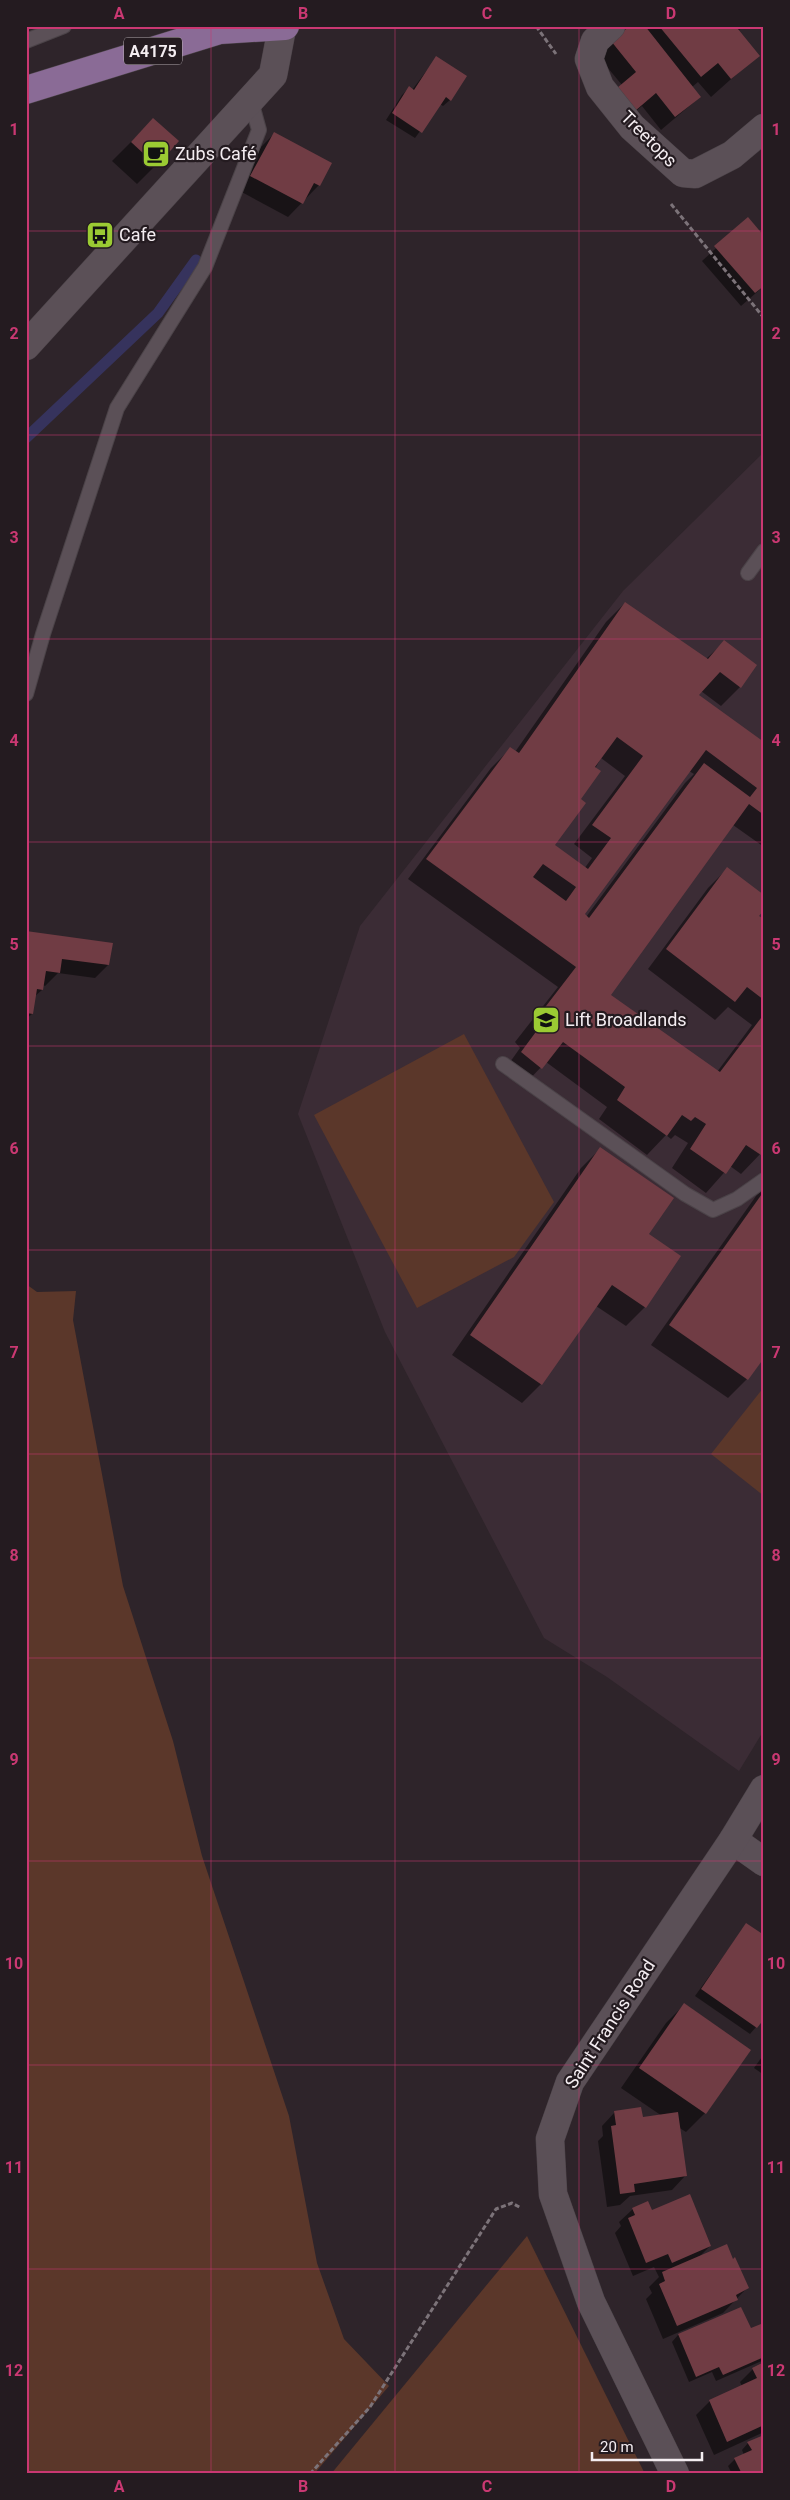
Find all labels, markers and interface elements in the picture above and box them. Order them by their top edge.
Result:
text: A [114,4,125,23]
text: B [298,4,308,23]
text: C [482,4,492,23]
text: D [666,4,676,23]
road number: A4175 [124,37,182,64]
street label: Treetops [617,106,682,171]
text: 1 [9,120,19,139]
text: 1 [771,120,781,139]
cafe icon: Zubs Café [141,139,171,169]
place label: Zubs Café [175,143,257,164]
bus stop icon: Cafe [85,220,115,250]
place label: Cafe [119,224,156,245]
text: 2 [9,324,19,343]
text: 2 [771,324,781,343]
text: 3 [9,528,19,547]
text: 3 [771,528,781,547]
text: 4 [9,731,19,750]
text: 4 [771,731,781,750]
text: 5 [9,935,19,954]
text: 5 [771,935,781,954]
school or university icon: Lift Broadlands [531,1005,561,1035]
place label: Lift Broadlands [565,1009,687,1030]
text: 6 [9,1139,19,1158]
text: 6 [771,1139,781,1158]
text: 7 [9,1343,19,1362]
text: 7 [771,1343,781,1362]
text: 8 [9,1546,19,1565]
text: 8 [771,1546,781,1565]
text: 9 [9,1750,19,1769]
text: 9 [771,1750,781,1769]
text: 10 [5,1954,23,1973]
text: 10 [767,1954,785,1973]
street label: Saint Francis Road [560,1955,659,2092]
text: 11 [5,2158,23,2177]
text: 11 [767,2158,785,2177]
text: 12 [5,2361,23,2380]
text: 12 [767,2361,785,2380]
scale bar [592,2430,702,2462]
text: 20 m [600,2438,634,2456]
text: A [114,2477,125,2496]
text: B [298,2477,308,2496]
text: C [482,2477,492,2496]
text: D [666,2477,676,2496]

